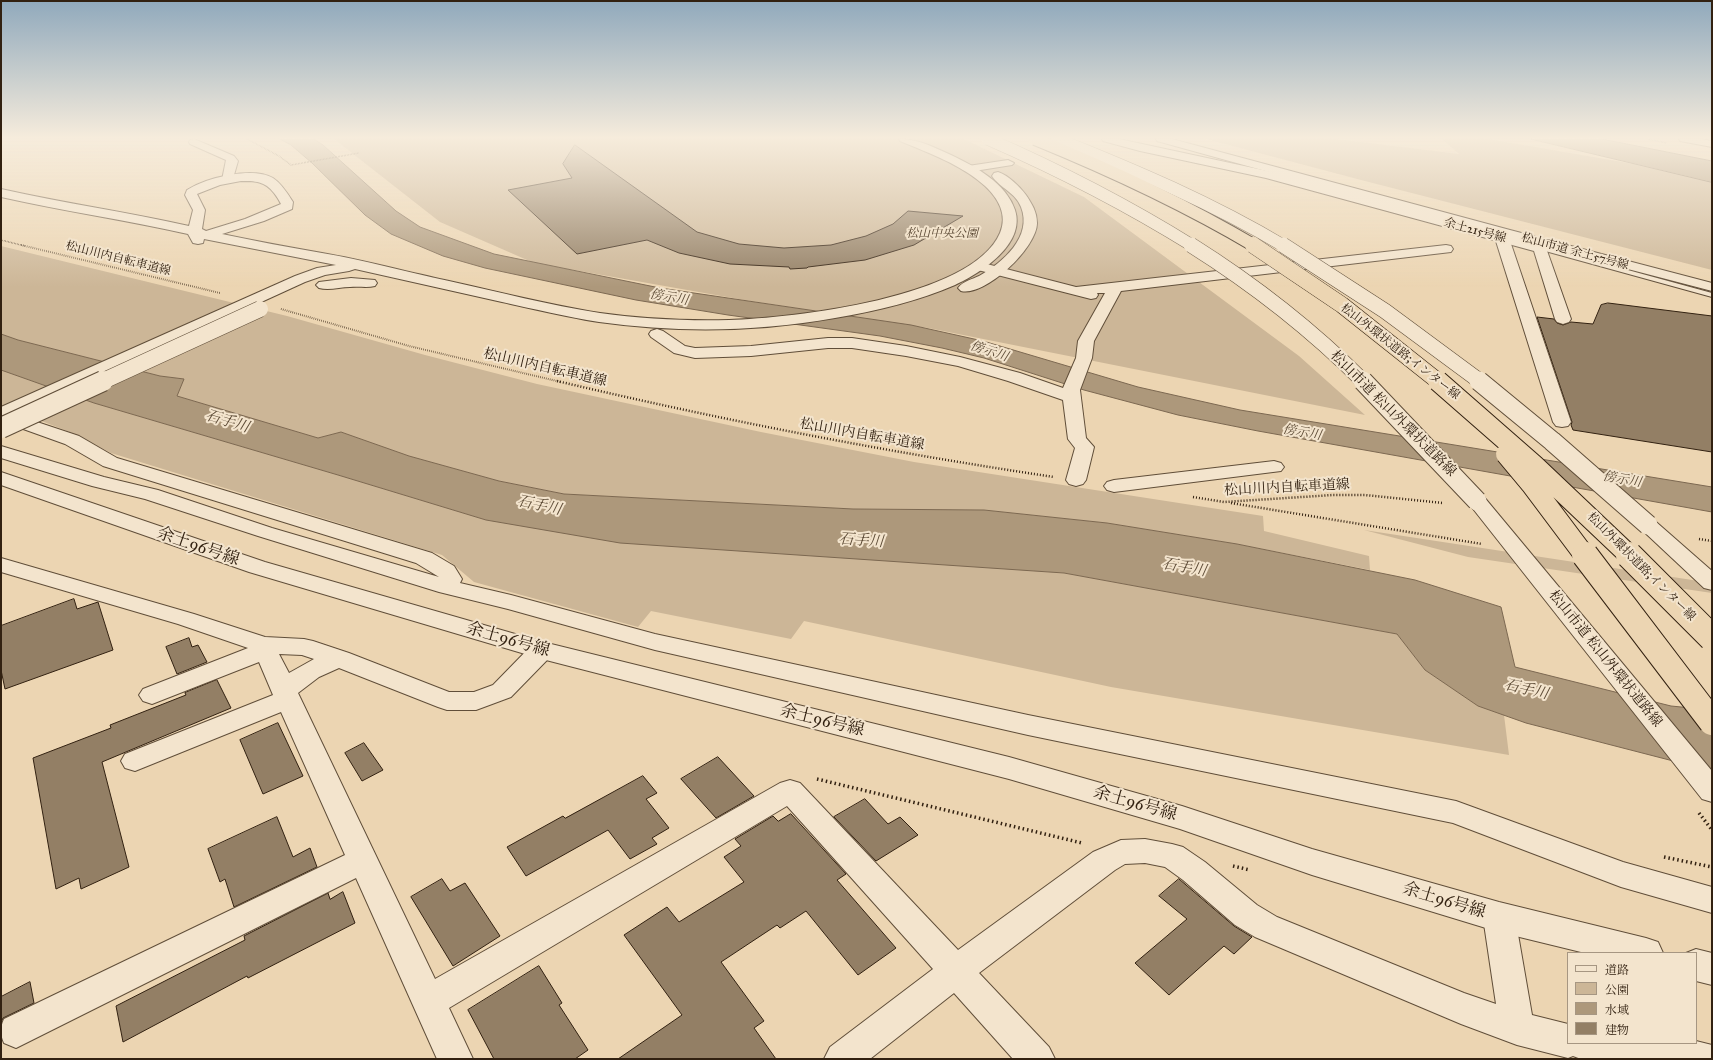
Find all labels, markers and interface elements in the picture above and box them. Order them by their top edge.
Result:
street label: 余土215号線 [1442,216,1508,246]
park label: 松山中央公園 [906,227,978,241]
street label: 松山市道 余土57号線 [1520,231,1630,273]
street label: 松山川内自転車道線 [64,239,172,279]
water label: 傍示川 [648,287,690,309]
street label: 松山外環状道路;インター線 [1337,301,1463,403]
water label: 傍示川 [968,339,1010,365]
street label: 松山川内自転車道線 [482,346,608,390]
street label: 松山市道 松山外環状道路線 [1327,348,1459,480]
water label: 石手川 [203,407,251,437]
street label: 松山川内自転車道線 [798,416,926,454]
water label: 傍示川 [1281,422,1323,444]
water label: 傍示川 [1601,469,1643,491]
street label: 松山川内自転車道線 [1224,476,1350,500]
water label: 石手川 [515,493,563,519]
street label: 松山外環状道路;インター線 [1584,510,1698,624]
street label: 余土96号線 [154,523,242,571]
water label: 石手川 [838,530,884,552]
water label: 石手川 [1160,555,1208,581]
street label: 松山市道 松山外環状道路線 [1545,587,1665,731]
street label: 余土96号線 [464,618,552,662]
water label: 石手川 [1502,676,1550,704]
street label: 余土96号線 [778,701,866,741]
street label: 余土96号線 [1091,782,1179,826]
street label: 余土96号線 [1400,879,1488,923]
legend [1567,952,1697,1044]
text: 道路 [1605,963,1629,977]
text: 公園 [1605,983,1629,997]
text: 水域 [1605,1003,1629,1017]
text: 建物 [1605,1023,1629,1037]

